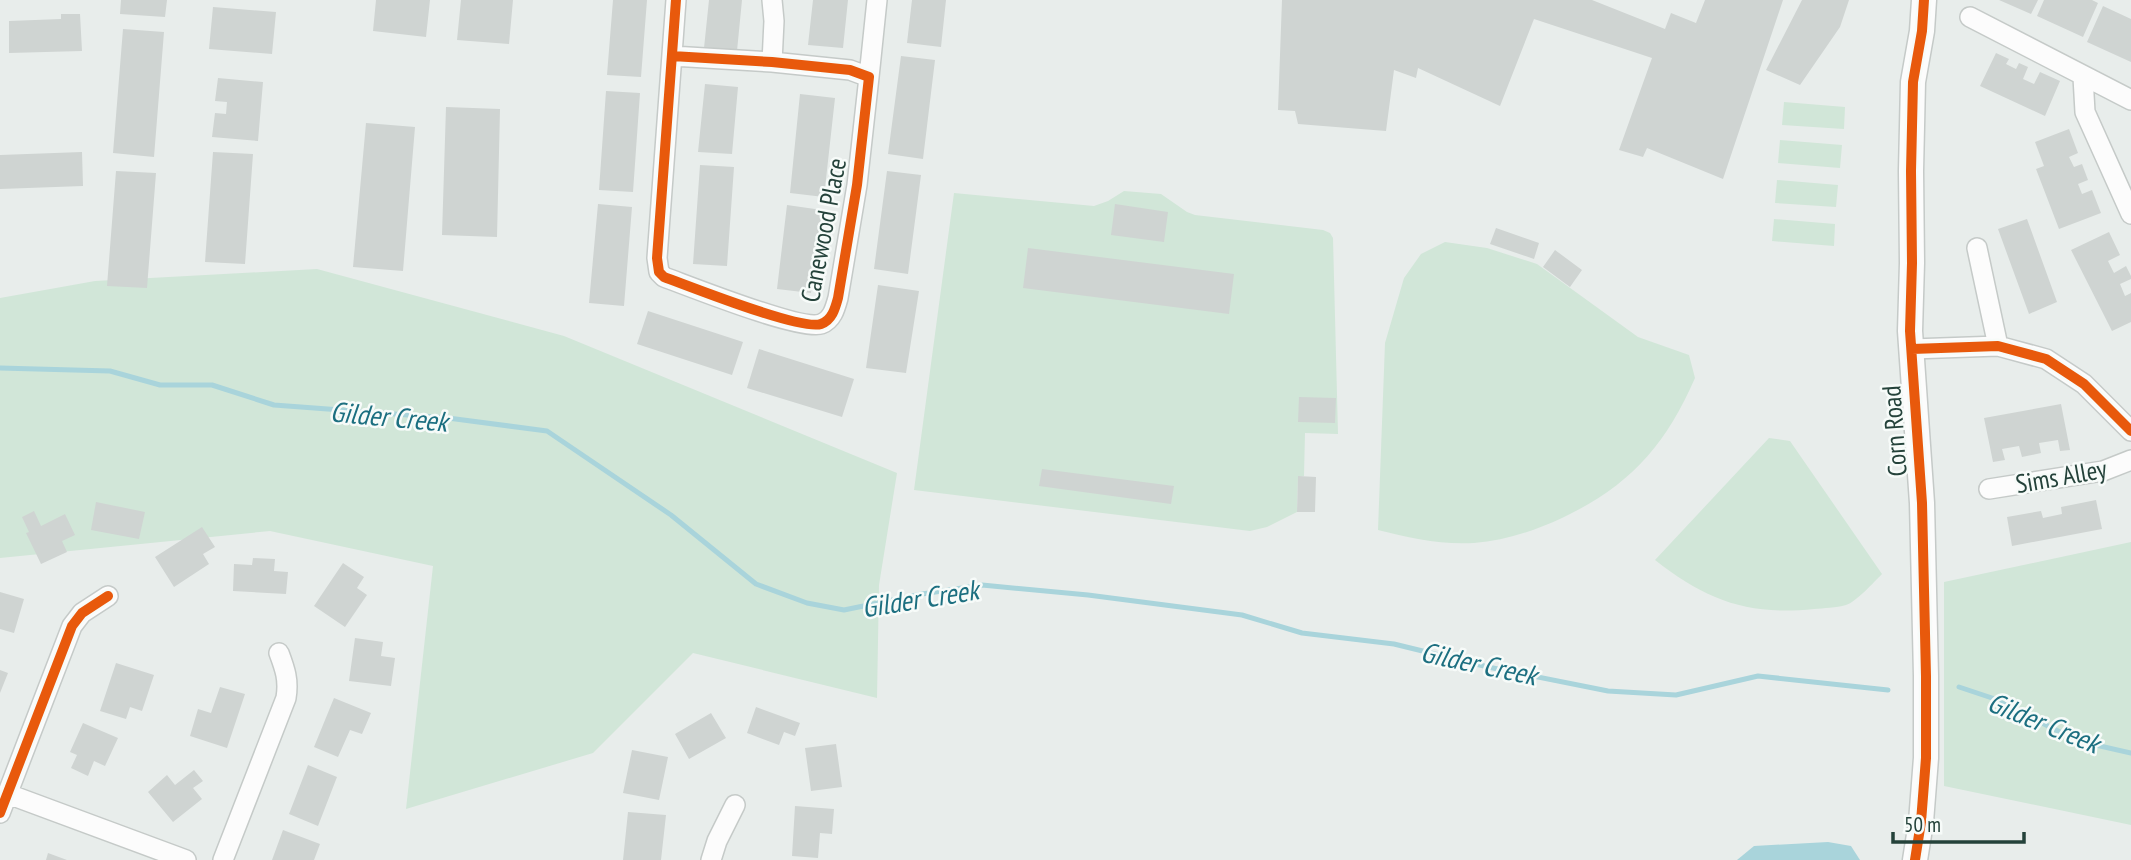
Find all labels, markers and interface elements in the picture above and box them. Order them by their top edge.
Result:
street label: Canewood Place [793,155,853,305]
street label: Corn Road [1874,385,1914,477]
water label: Gilder Creek [329,392,452,440]
street label: Sims Alley [2013,452,2109,500]
water label: Gilder Creek [859,570,984,625]
water label: Gilder Creek [1418,633,1543,694]
water label: Gilder Creek [1983,683,2108,762]
scale bar [1893,800,2024,844]
text: 50 m [1904,811,1941,838]

